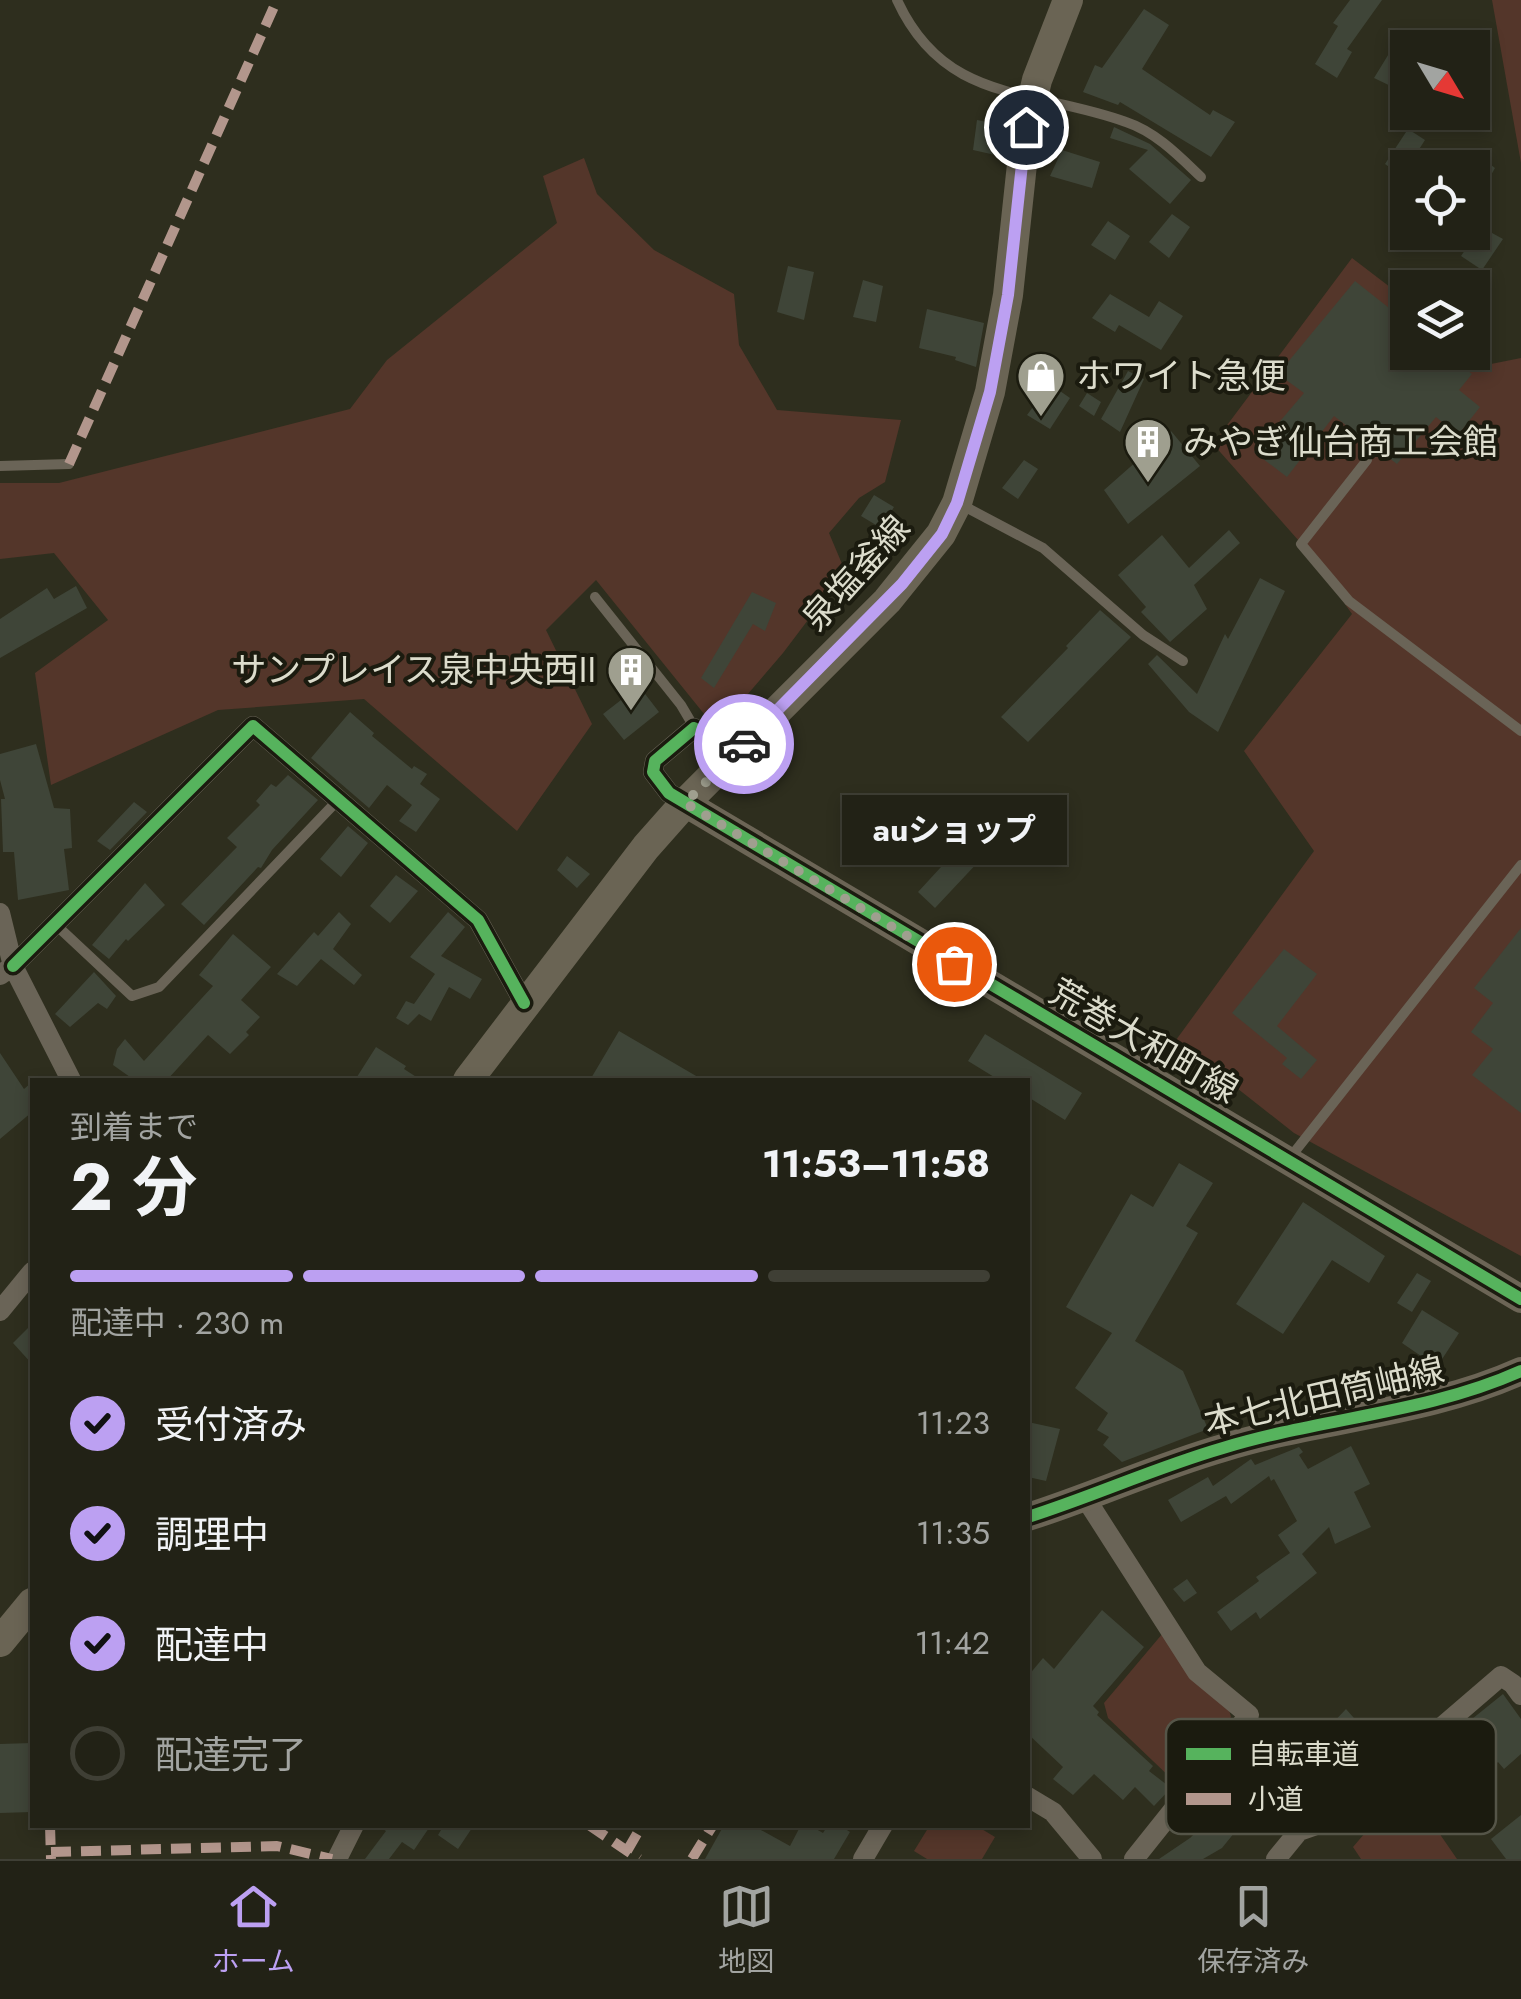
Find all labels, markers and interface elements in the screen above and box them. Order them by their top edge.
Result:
north arrow [1390,30,1490,130]
map controls [1390,30,1490,370]
pin [984,85,1069,170]
icon: home [999,100,1054,155]
button: locate [1390,150,1490,250]
button: layers [1390,270,1490,370]
shop icon: ホワイト急便 [1015,350,1067,418]
place label: ホワイト急便 [1076,351,1286,401]
building icon: みやぎ仙台商工会館 [1122,416,1174,484]
place label: みやぎ仙台商工会館 [1183,417,1498,467]
street label: 泉塩釜線 [791,504,921,642]
building icon: サンプレイス泉中央西II [605,644,657,712]
place label: サンプレイス泉中央西II [231,645,596,695]
courier [694,694,794,794]
icon: car [717,717,772,772]
callout: auショップ [842,794,1066,864]
text: auショップ [873,807,1036,853]
pin [912,922,997,1007]
icon: bag [927,937,982,992]
street label: 荒巻大和町線 [1041,967,1247,1115]
text: 到着まで [70,1104,198,1150]
text: 11:53–11:58 [762,1136,990,1191]
text: 2 分 [70,1140,197,1234]
text: 配達中 · 230 m [70,1300,284,1346]
street label: 本七北田筒岫線 [1199,1344,1449,1448]
icon: check [70,1396,125,1451]
text: 受付済み [155,1397,307,1452]
text: 11:23 [916,1400,990,1446]
icon: check [70,1506,125,1561]
text: 調理中 [155,1507,269,1562]
text: 11:35 [916,1510,990,1556]
icon: check [70,1616,125,1671]
text: 配達中 [155,1617,269,1672]
text: 11:42 [915,1620,990,1666]
legend [1166,1719,1496,1834]
text: 配達完了 [155,1727,307,1782]
text: 自転車道 [1248,1734,1360,1775]
text: 小道 [1248,1779,1304,1820]
tab: ホーム [212,1879,295,1982]
tab: 地図 [718,1879,774,1982]
tab: 保存済み [1197,1879,1309,1982]

